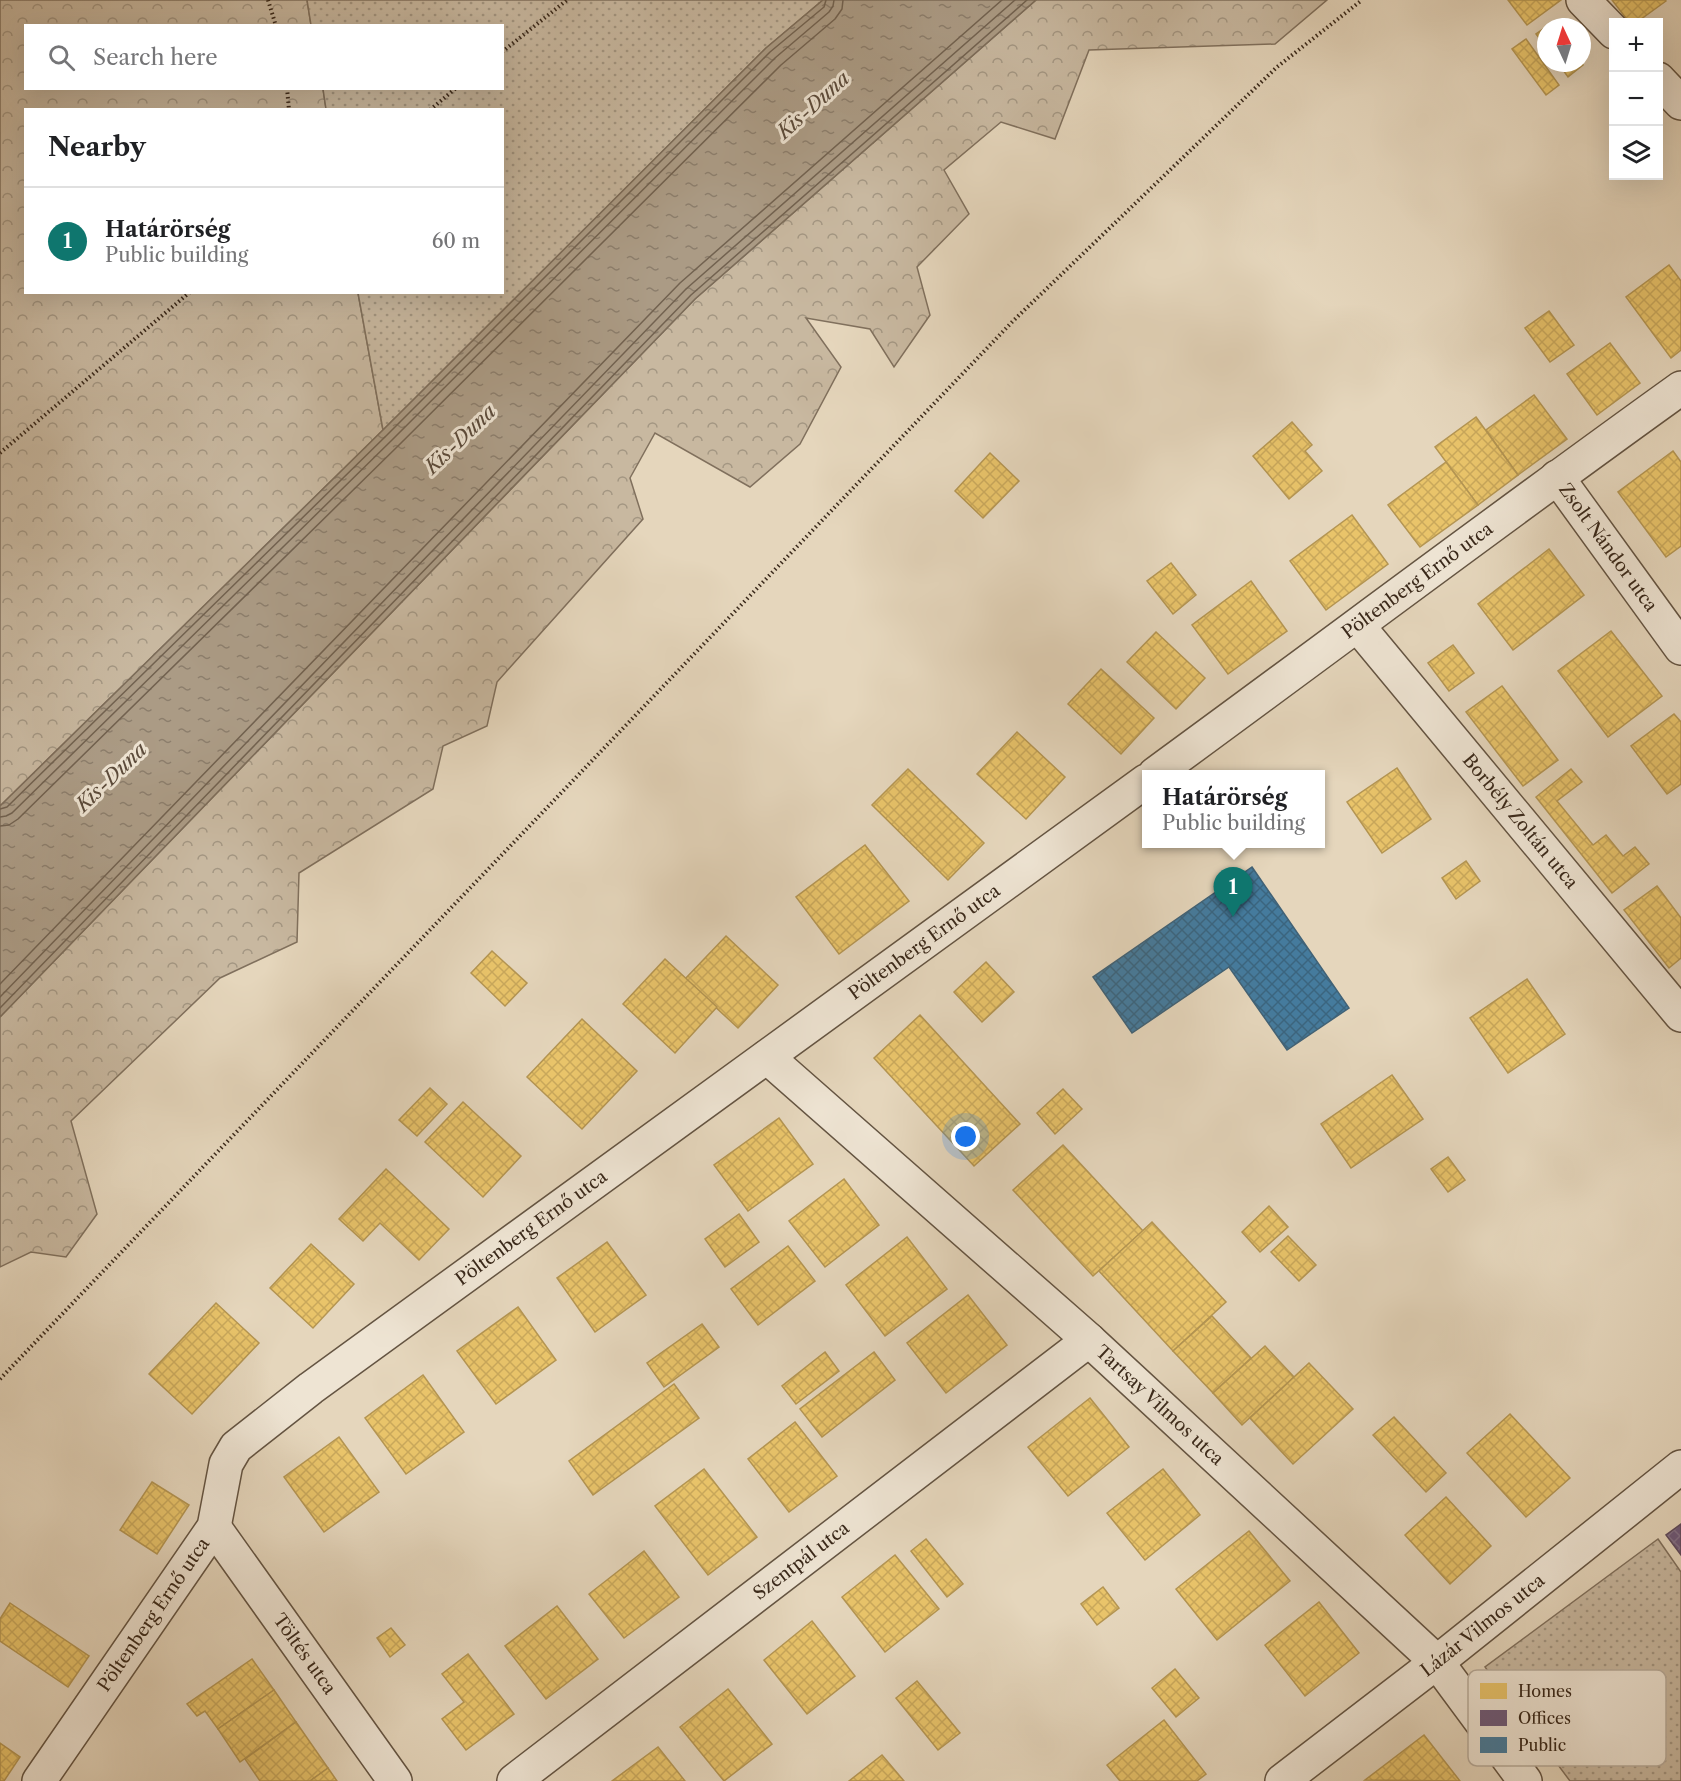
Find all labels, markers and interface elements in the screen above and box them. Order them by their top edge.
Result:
north arrow [1537,18,1591,72]
map controls [1609,18,1663,180]
button: + [1609,18,1663,72]
search box [24,24,504,90]
icon: search [45,41,78,74]
text: Search here [93,44,218,71]
water label: Kis-Duna [770,66,854,145]
button: − [1609,72,1663,126]
button: layers [1609,126,1663,180]
text: Nearby [48,131,146,163]
text: Határörség [105,216,231,243]
text: 1 [63,229,72,253]
text: 60 m [432,229,480,253]
text: Public building [105,243,248,267]
water label: Kis-Duna [418,399,501,480]
street label: Zsolt Nándor utca [1554,479,1662,616]
street label: Pöltenberg Ernő utca [1338,517,1498,644]
water label: Kis-Duna [69,737,152,818]
street label: Borbély Zoltán utca [1458,750,1583,894]
popup [1142,770,1325,848]
text: Határörség [1162,784,1287,811]
text: Public building [1162,811,1305,835]
pin: 1 [1214,868,1252,917]
street label: Pöltenberg Ernő utca [844,879,1005,1005]
your location [951,1122,980,1151]
street label: Pöltenberg Ernő utca [451,1165,612,1290]
street label: Tartsay Vilmos utca [1091,1341,1229,1470]
street label: Szentpál utca [749,1517,854,1604]
street label: Pöltenberg Ernő utca [93,1533,215,1696]
street label: Lázár Vilmos utca [1416,1569,1549,1681]
street label: Töltés utca [268,1610,341,1699]
legend [1468,1670,1666,1766]
text: Homes [1518,1681,1572,1701]
text: Offices [1518,1708,1571,1728]
text: Public [1518,1735,1566,1755]

